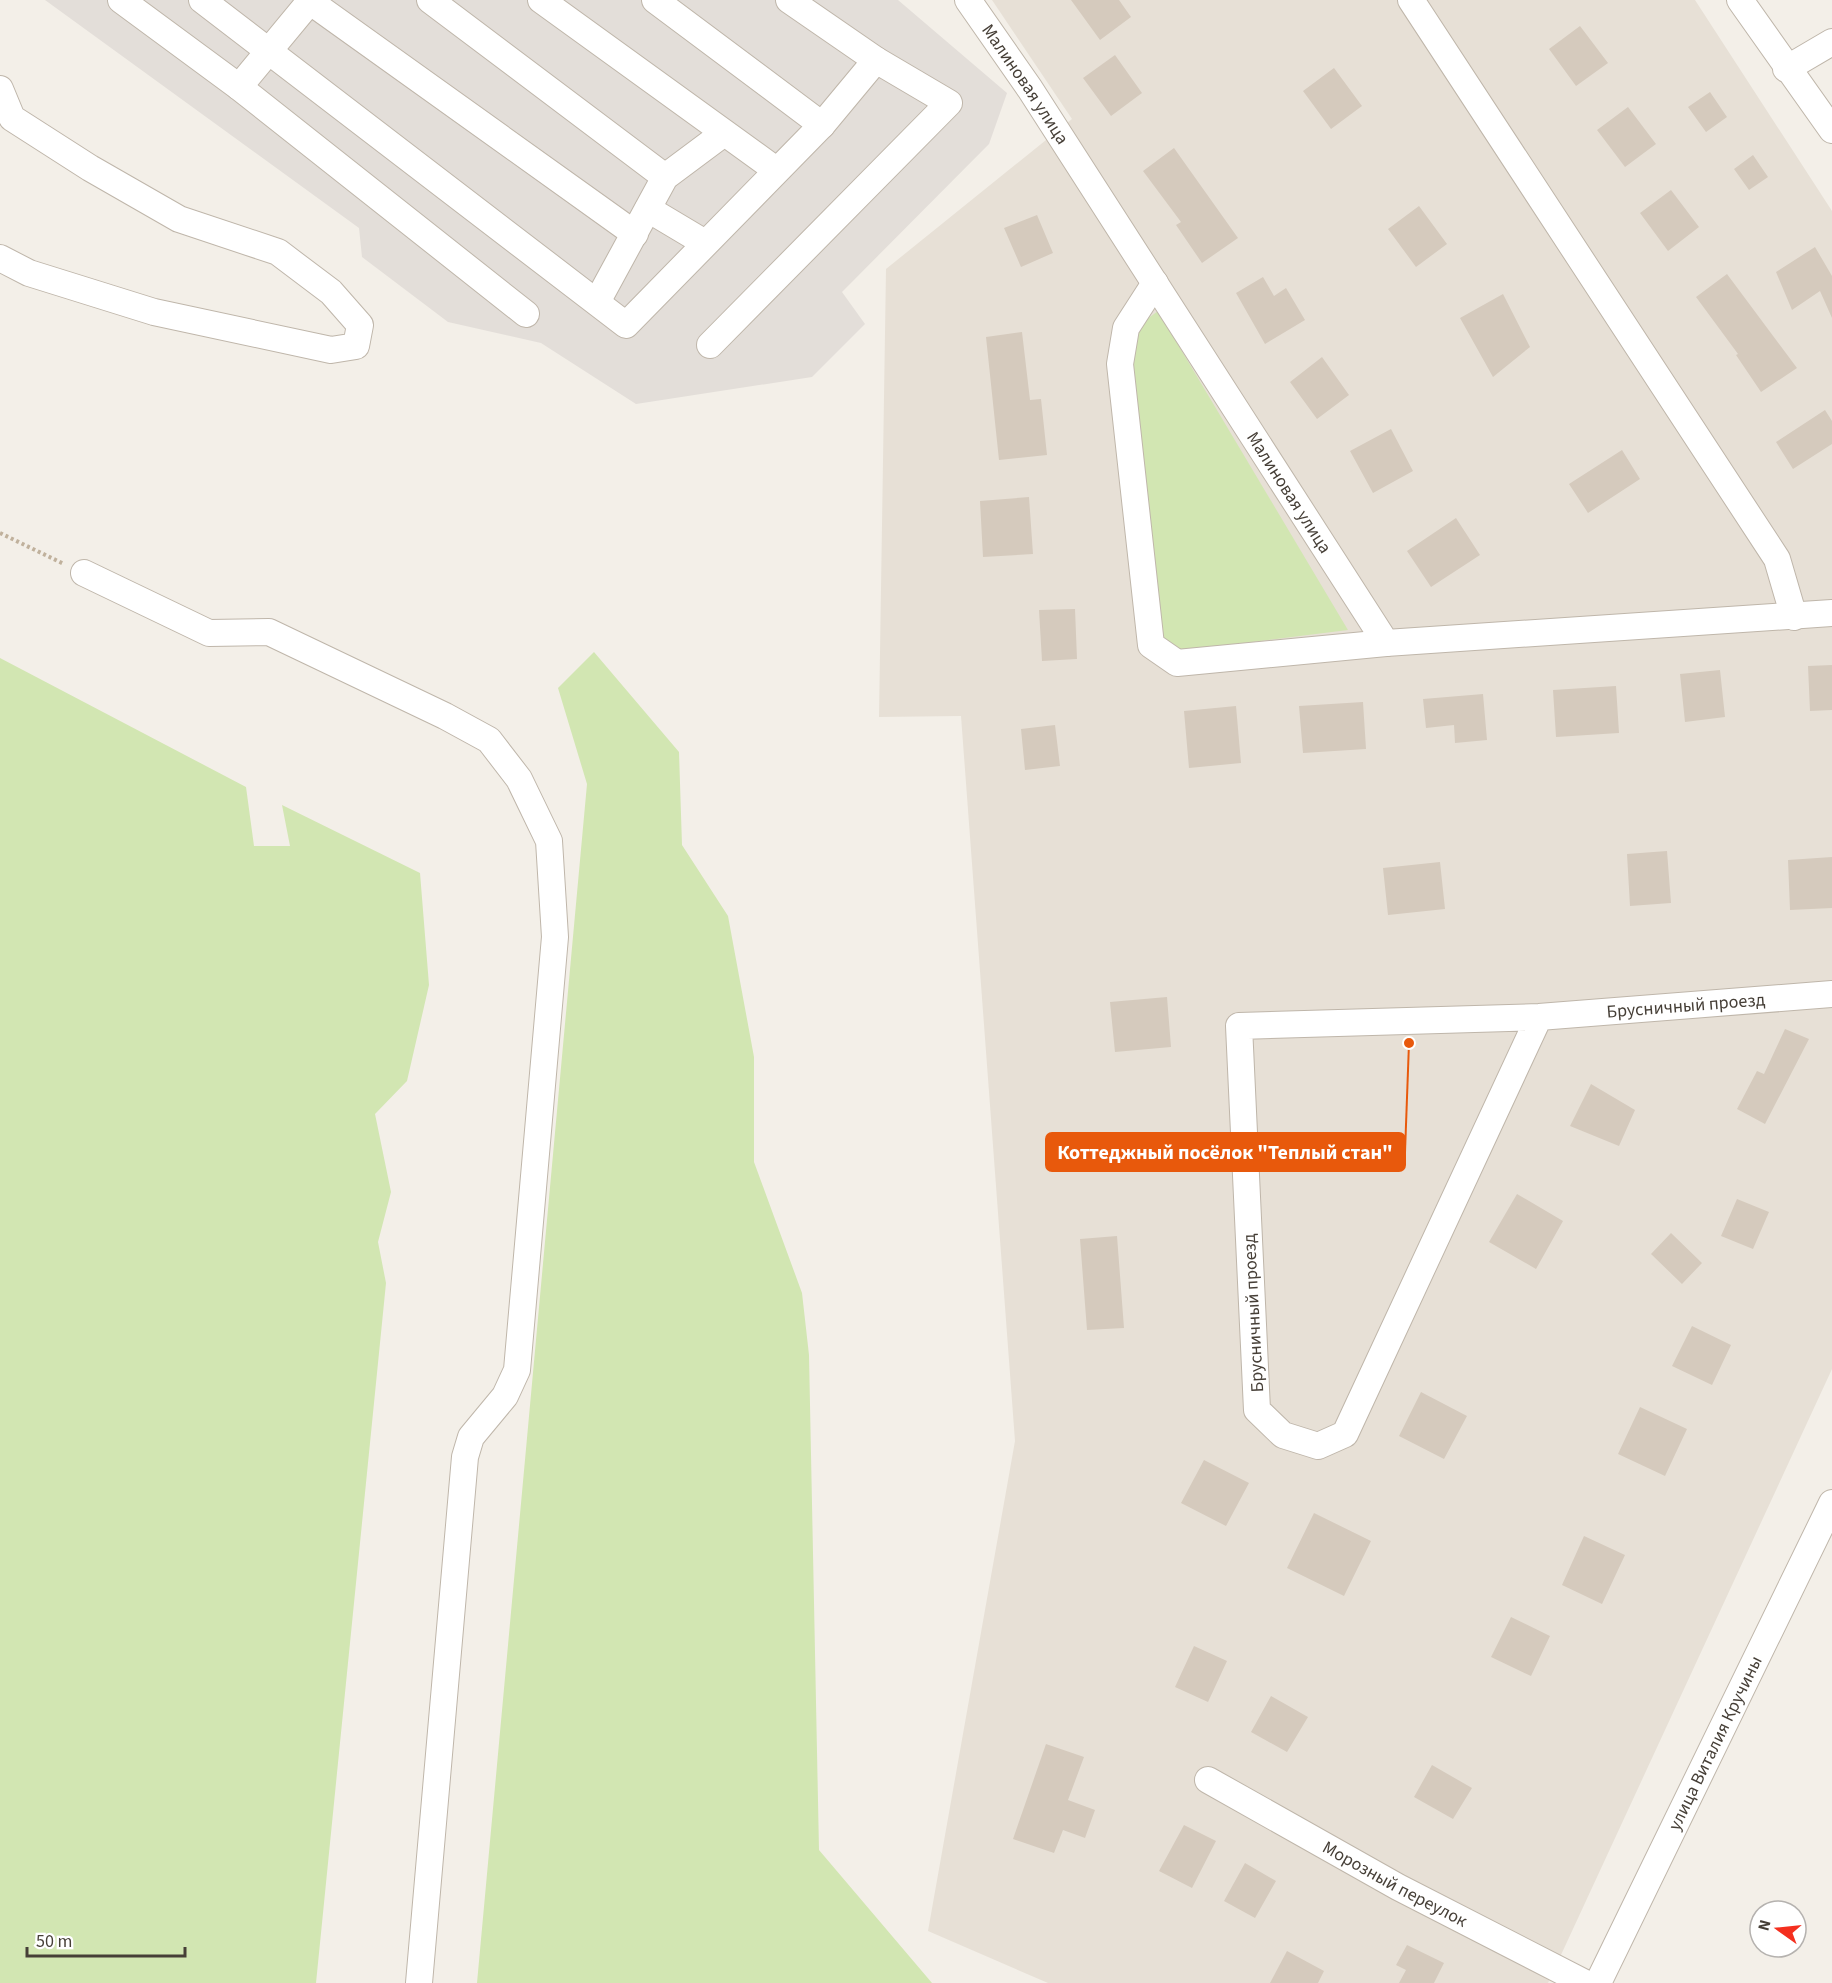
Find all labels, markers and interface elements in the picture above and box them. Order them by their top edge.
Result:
street label: Малиновая улица [976,19,1074,150]
street label: Малиновая улица [1240,427,1337,558]
street label: Брусничный проезд [1606,987,1766,1025]
callout: Коттеджный посёлок "Теплый стан" [1046,1133,1405,1171]
text: Коттеджный посёлок "Теплый стан" [1057,1139,1393,1167]
street label: Брусничный проезд [1237,1233,1270,1393]
street label: улица Виталия Кручины [1662,1652,1769,1835]
street label: Морозный переулок [1318,1835,1472,1934]
north arrow [1748,1899,1808,1959]
text: N [1752,1917,1776,1933]
scale bar [27,1920,184,1958]
text: 50 m [36,1929,72,1954]

